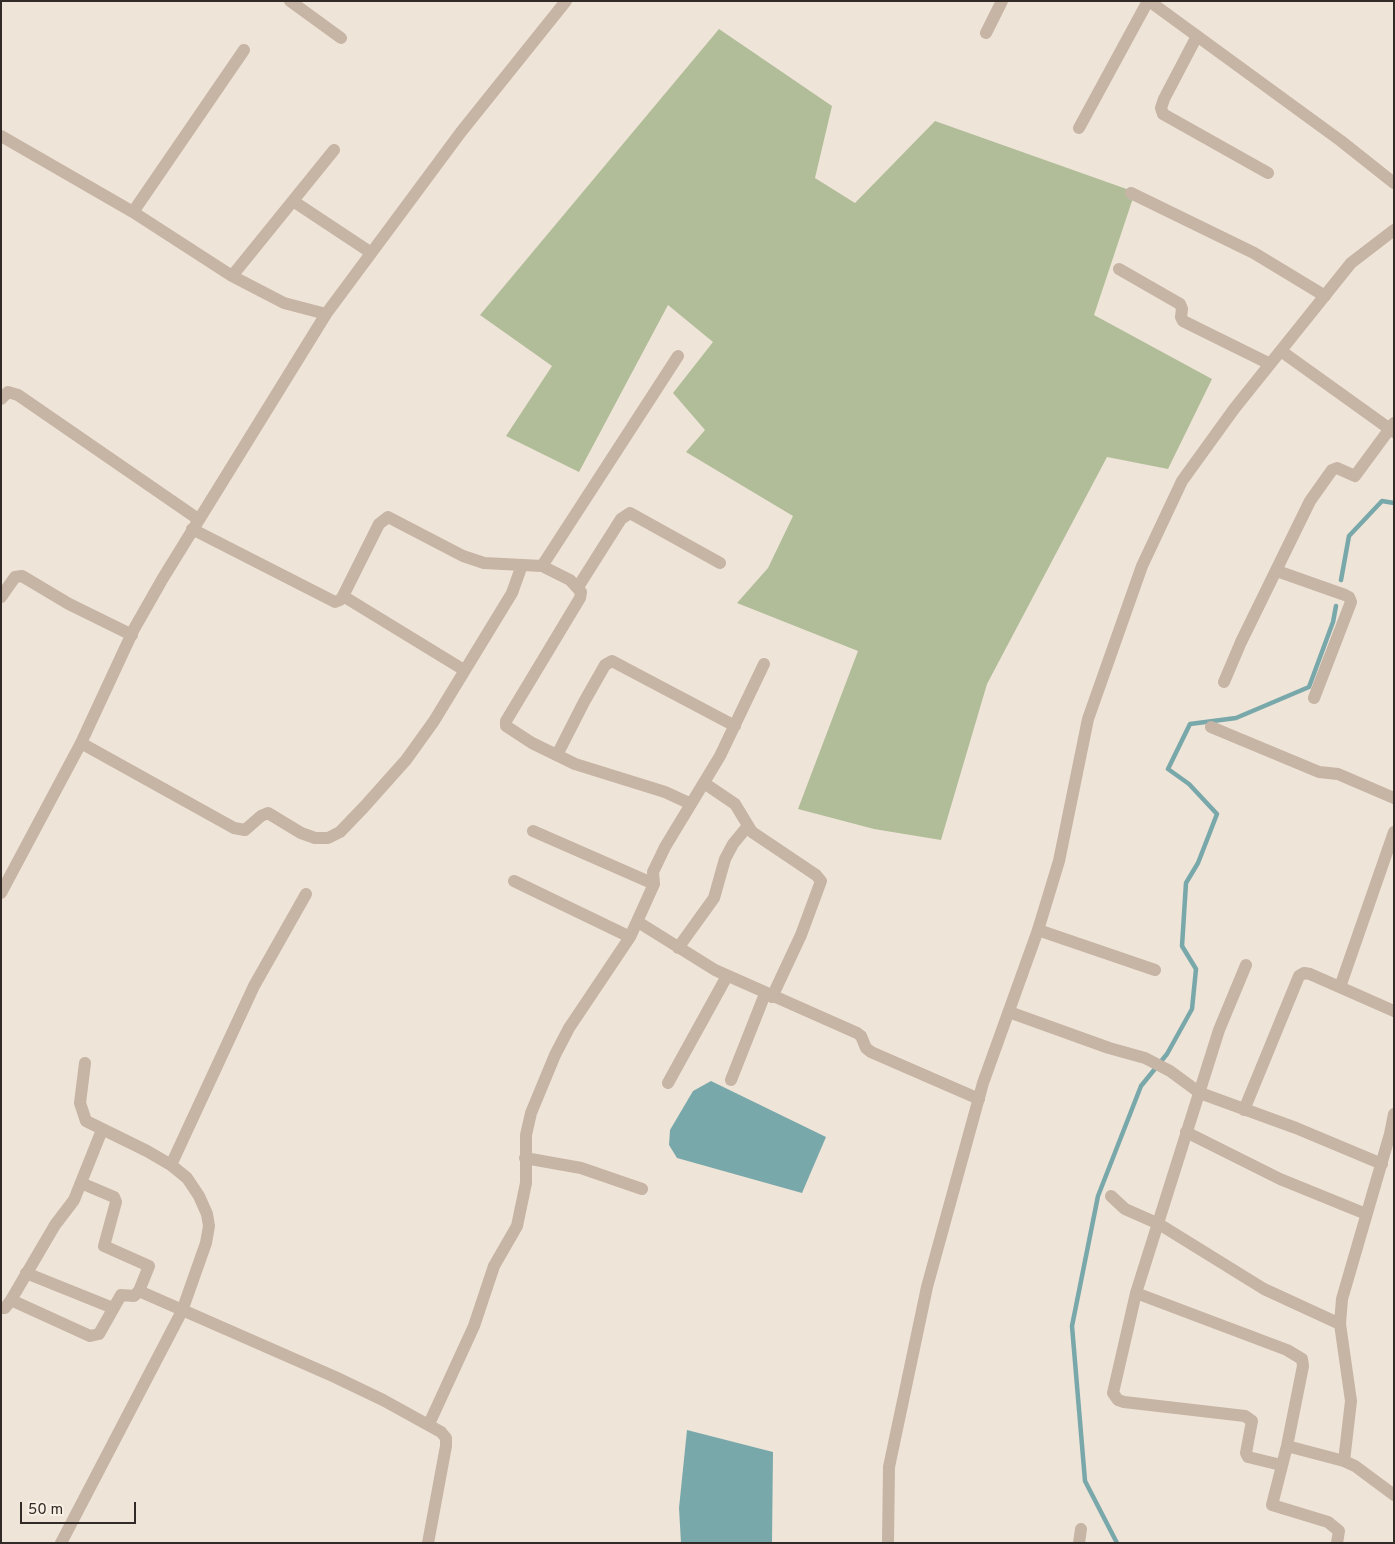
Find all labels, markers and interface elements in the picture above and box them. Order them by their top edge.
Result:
scale bar [22,1492,139,1524]
text: 50 m [28,1501,63,1520]

